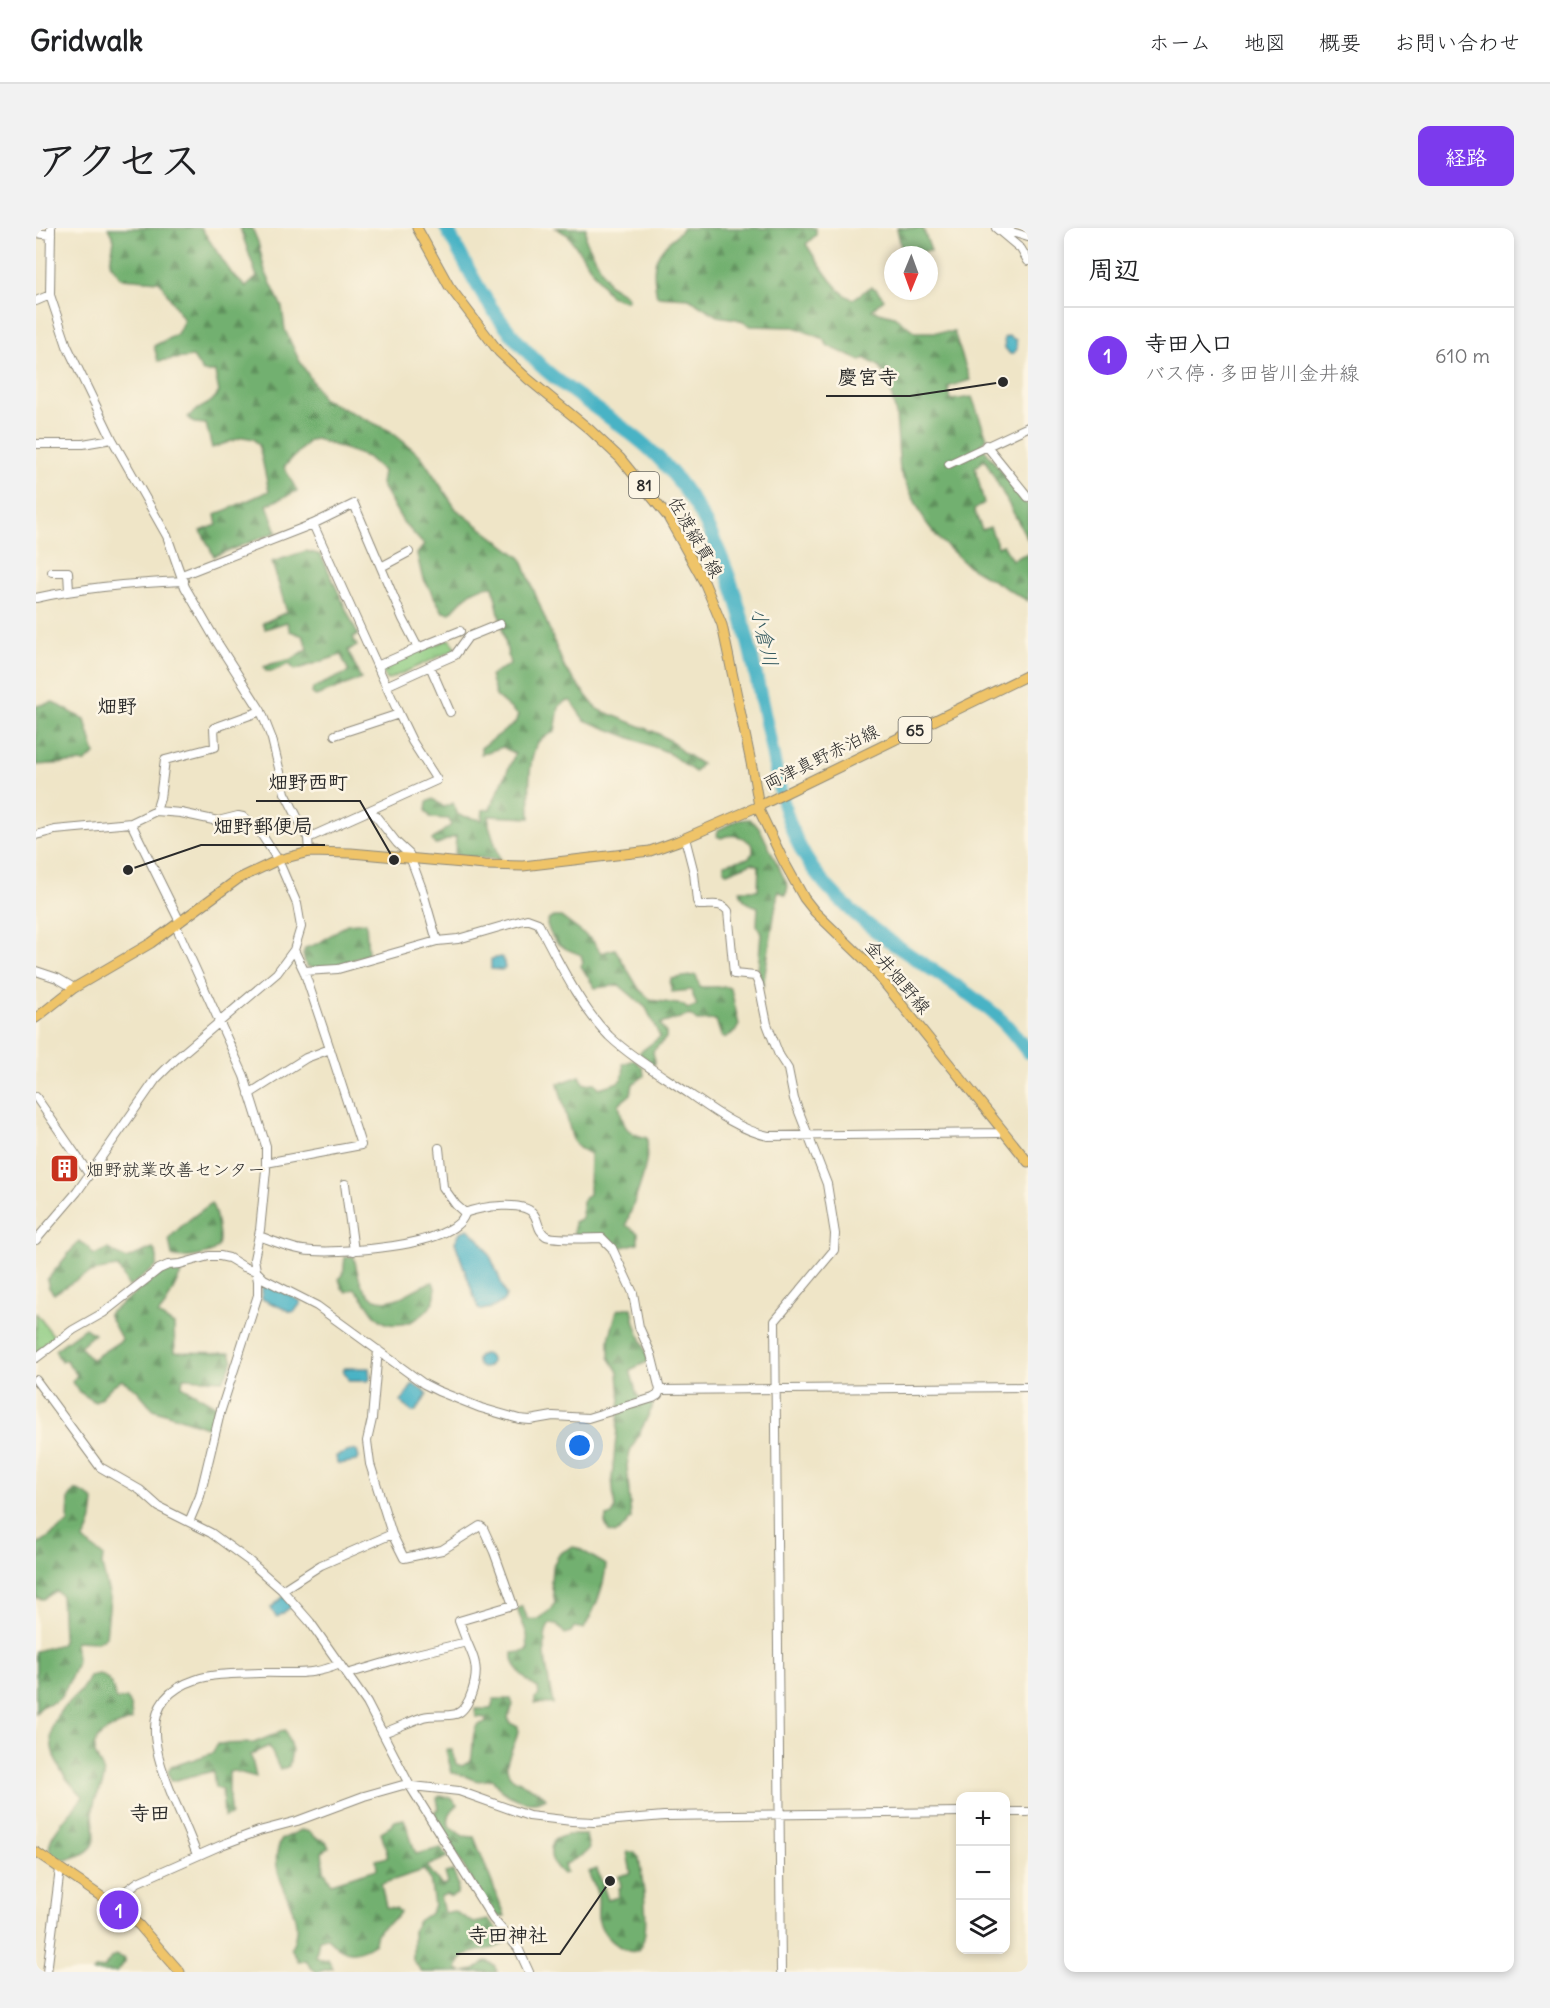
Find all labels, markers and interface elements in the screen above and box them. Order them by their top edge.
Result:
text: Gridwalk [30,23,143,59]
text: ホーム [1149,29,1211,56]
text: 地図 [1244,29,1286,56]
text: 概要 [1319,29,1361,56]
text: お問い合わせ [1394,29,1520,56]
button: 経路 [1418,126,1514,186]
text: アクセス [36,134,201,186]
north arrow [884,246,938,300]
text: 周辺 [1088,253,1140,286]
text: 寺田入口 [1145,329,1233,357]
text: 1 [1104,343,1111,368]
text: 610 m [1435,343,1490,368]
callout: 慶宮寺 [826,358,910,396]
text: バス停 · 多田皆川金井線 [1145,360,1359,385]
text: 慶宮寺 [838,364,898,389]
road number: 81 [629,472,659,498]
street label: 佐渡縦貫線 [664,492,728,582]
water label: 小倉川 [746,605,784,669]
district label: 畑野 [97,693,137,718]
road number: 65 [898,717,932,743]
street label: 両津真野赤泊線 [759,719,883,795]
callout: 畑野西町 [256,763,360,801]
text: 畑野西町 [268,769,348,794]
callout: 畑野郵便局 [201,807,325,845]
text: 畑野郵便局 [213,813,313,838]
street label: 金井畑野線 [860,935,936,1019]
building icon: 畑野就業改善センター [49,1153,81,1185]
place label: 畑野就業改善センター [86,1158,265,1181]
your location [565,1431,594,1460]
map controls [956,1792,1010,1954]
button: + [956,1792,1010,1846]
district label: 寺田 [130,1800,170,1825]
button: − [956,1846,1010,1900]
pin: 1 [100,1888,139,1932]
button: layers [956,1900,1010,1954]
callout: 寺田神社 [456,1916,560,1954]
text: 寺田神社 [468,1922,548,1947]

